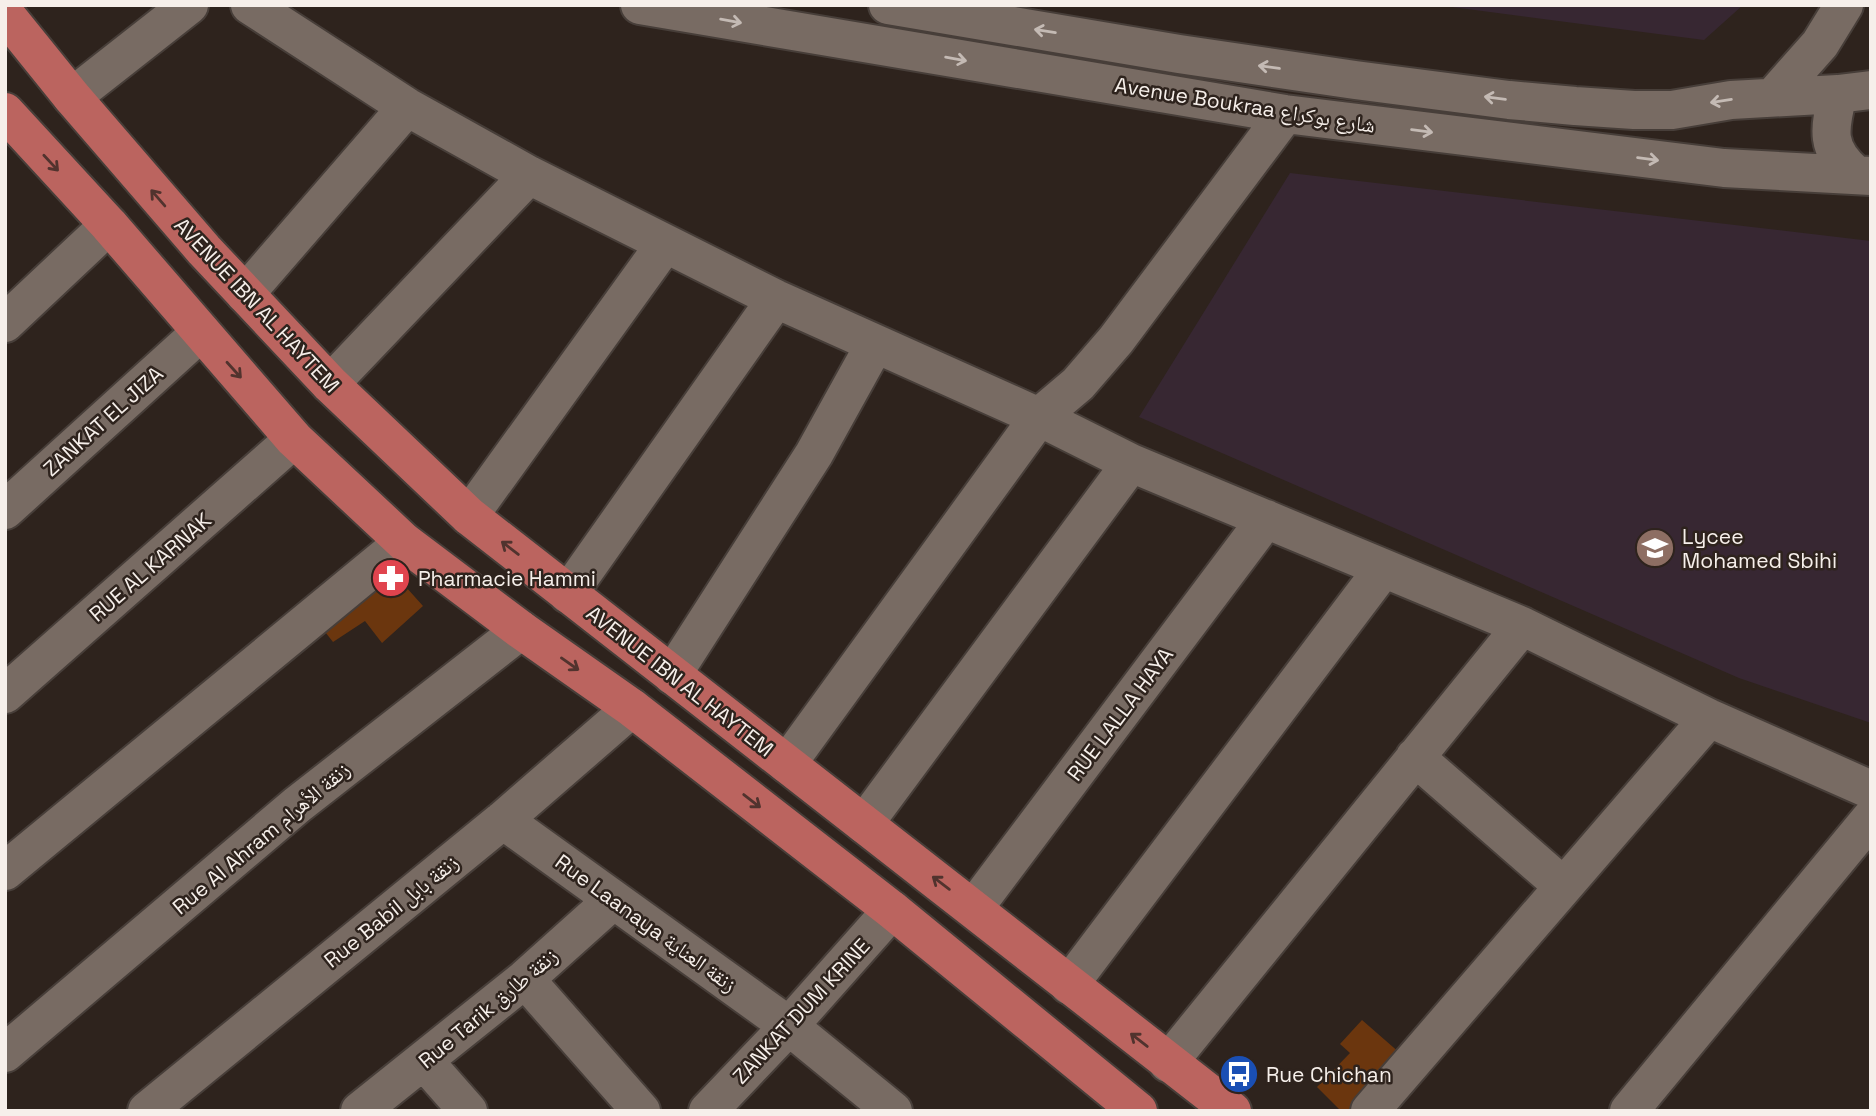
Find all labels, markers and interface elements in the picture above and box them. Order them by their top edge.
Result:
one-way arrow [719,15,742,28]
one-way arrow [1034,24,1057,37]
one-way arrow [944,53,967,66]
one-way arrow [1259,60,1281,73]
street label: Avenue Boukraa شارع بوكراع [1113,71,1377,139]
one-way arrow [1484,92,1507,105]
one-way arrow [1710,95,1733,108]
one-way arrow [1411,125,1433,138]
one-way arrow [1636,153,1659,166]
one-way arrow [42,154,59,171]
one-way arrow [150,190,166,208]
street label: AVENUE IBN AL HAYTEM [169,212,345,398]
street label: ZANKAT EL JIZA [37,360,169,482]
one-way arrow [226,361,242,379]
street label: RUE AL KARNAK [83,507,217,627]
place label: Lycee Mohamed Sbihi [1682,523,1837,574]
school or university icon: Lycee Mohamed Sbihi [1634,527,1676,569]
one-way arrow [502,540,520,556]
pharmacy icon: Pharmacie Hammi [370,557,412,599]
place label: Pharmacie Hammi [418,565,596,592]
street label: AVENUE IBN AL HAYTEM [581,599,779,763]
street label: RUE LALLA HAYA [1061,642,1179,786]
one-way arrow [560,657,579,671]
street label: Rue Al Ahram زنقة الأهرام [167,756,356,921]
one-way arrow [742,793,760,808]
street label: Rue Laanaya زنقة العناية [550,848,742,998]
street label: Rue Babil زنقة بابل [318,849,464,973]
one-way arrow [933,876,951,891]
street label: ZANKAT DUM KRINE [727,933,875,1089]
street label: Rue Tarik زنقة طارق [413,942,563,1074]
one-way arrow [1130,1032,1148,1047]
bus stop icon: Rue Chichan [1218,1053,1260,1095]
place label: Rue Chichan [1266,1061,1392,1088]

